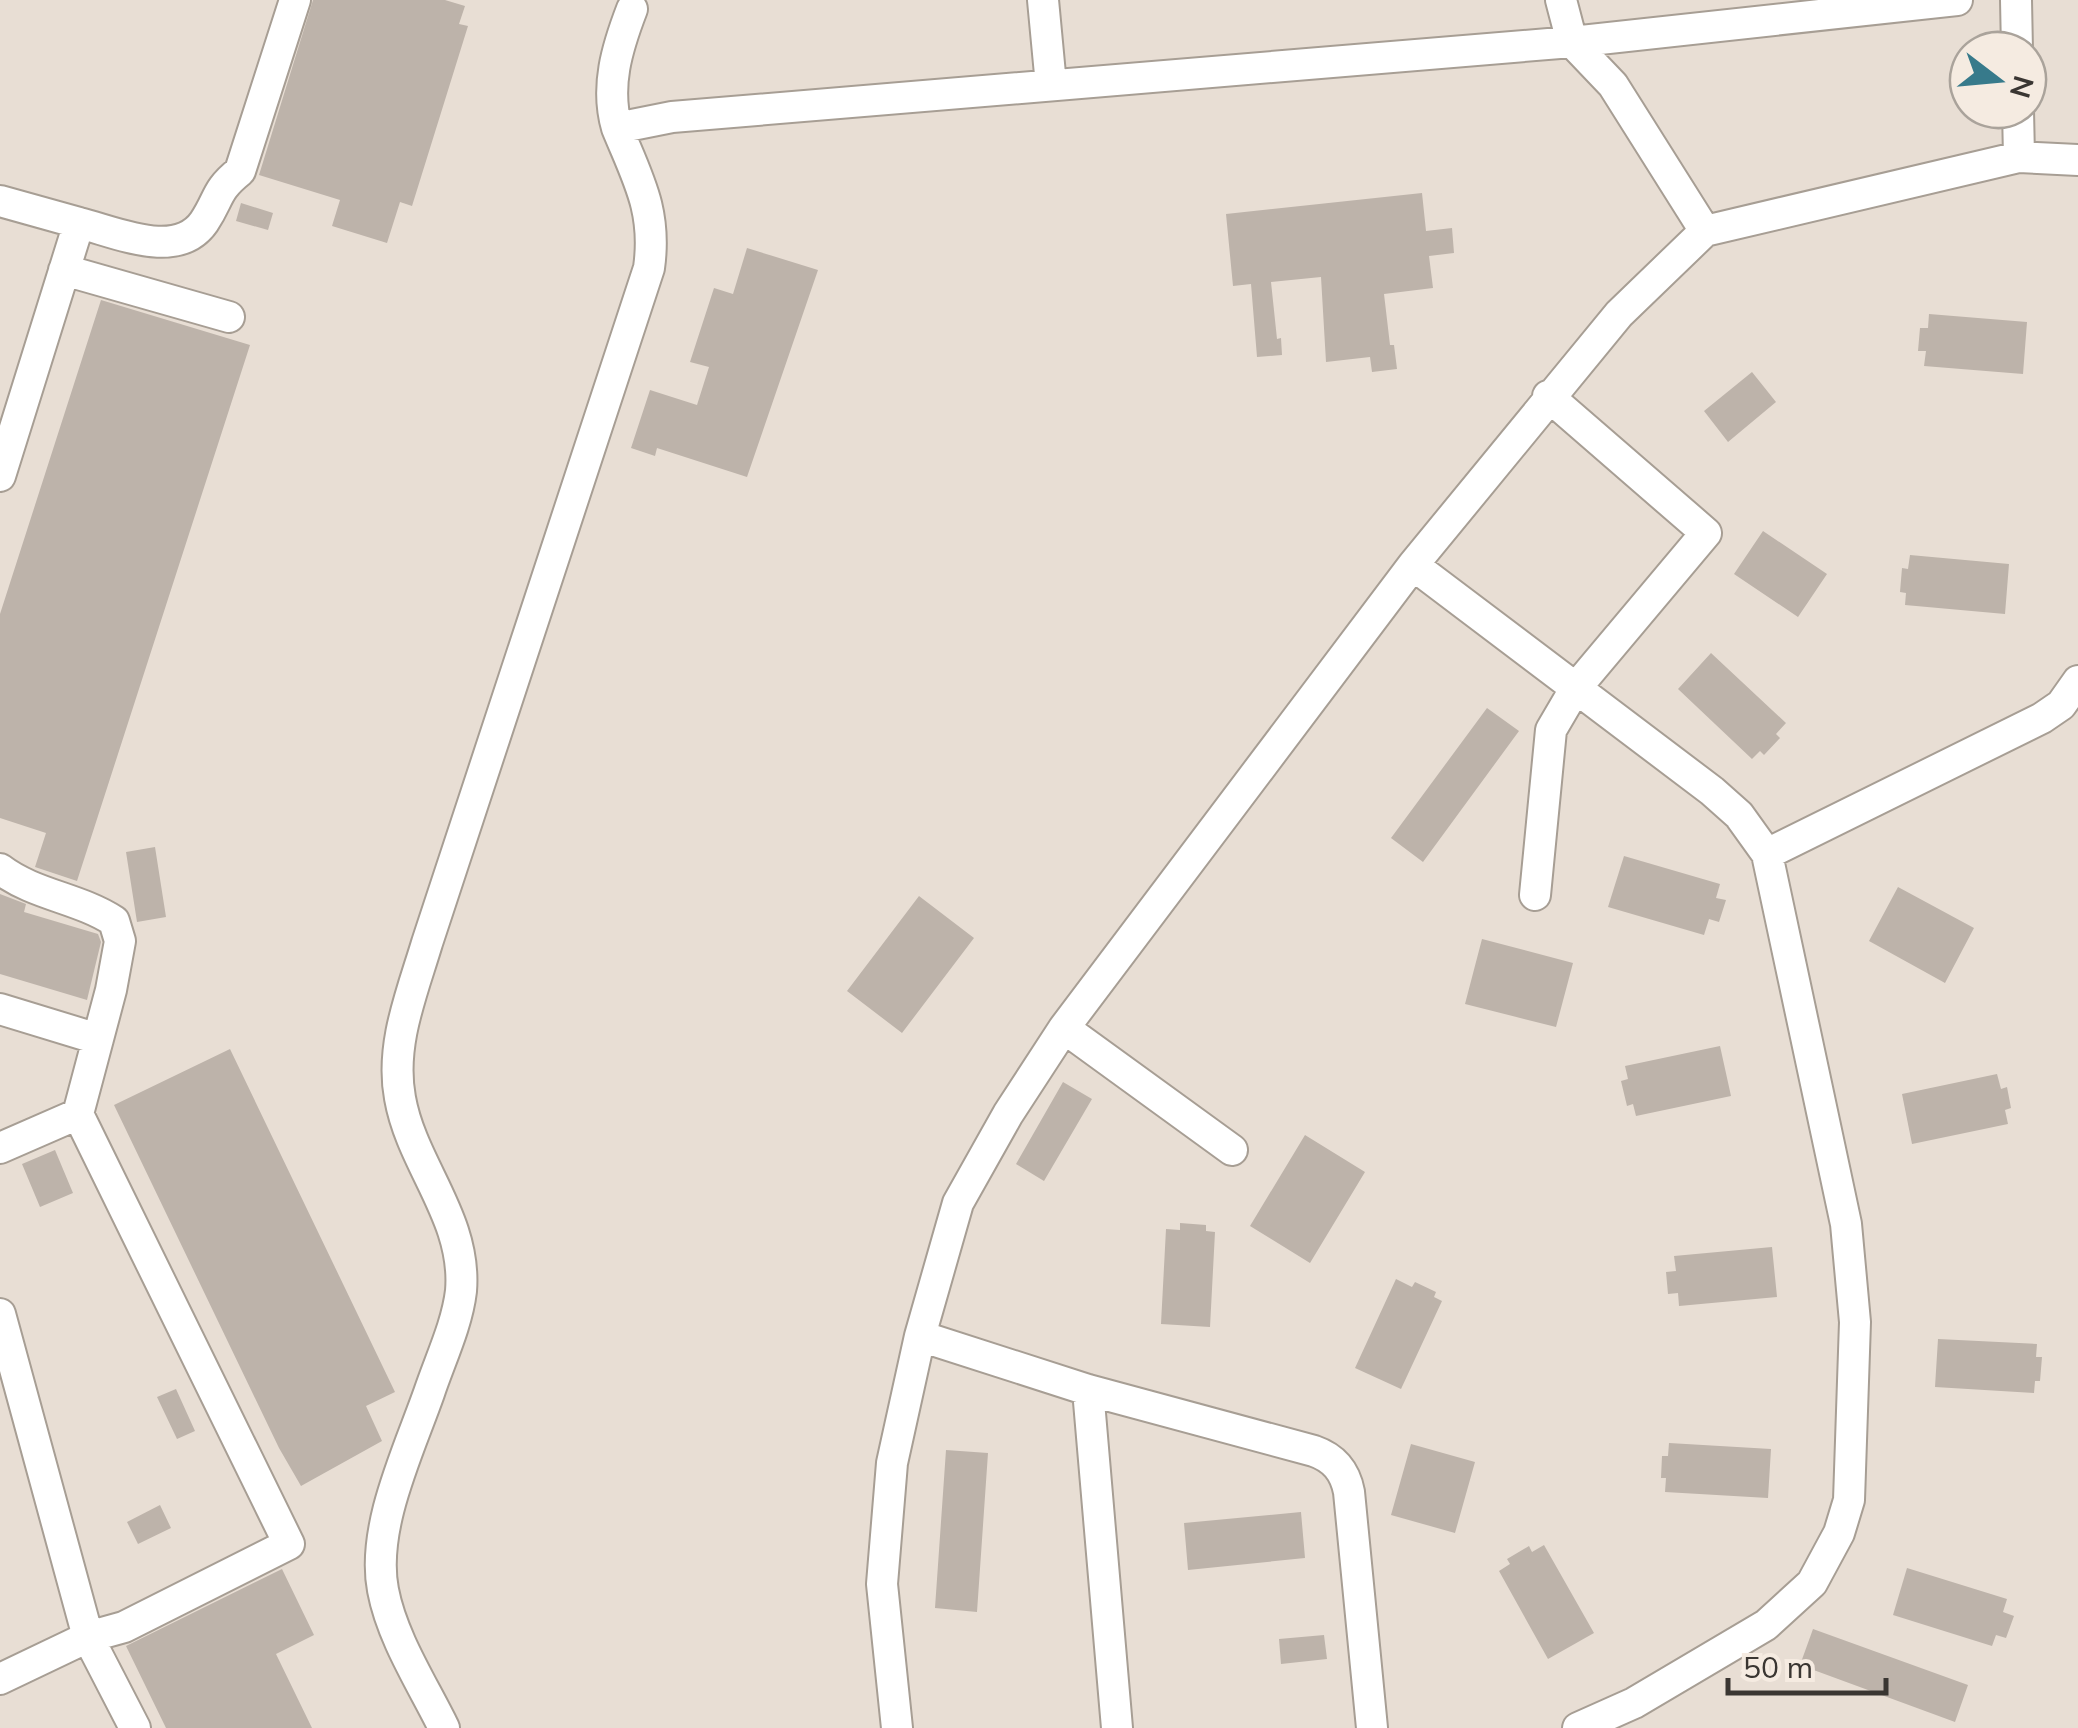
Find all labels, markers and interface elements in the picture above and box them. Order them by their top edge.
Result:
north arrow [1948,30,2048,130]
text: N [2003,72,2042,102]
scale bar [1728,1633,1886,1695]
text: 50 m [1743,1648,1813,1686]

